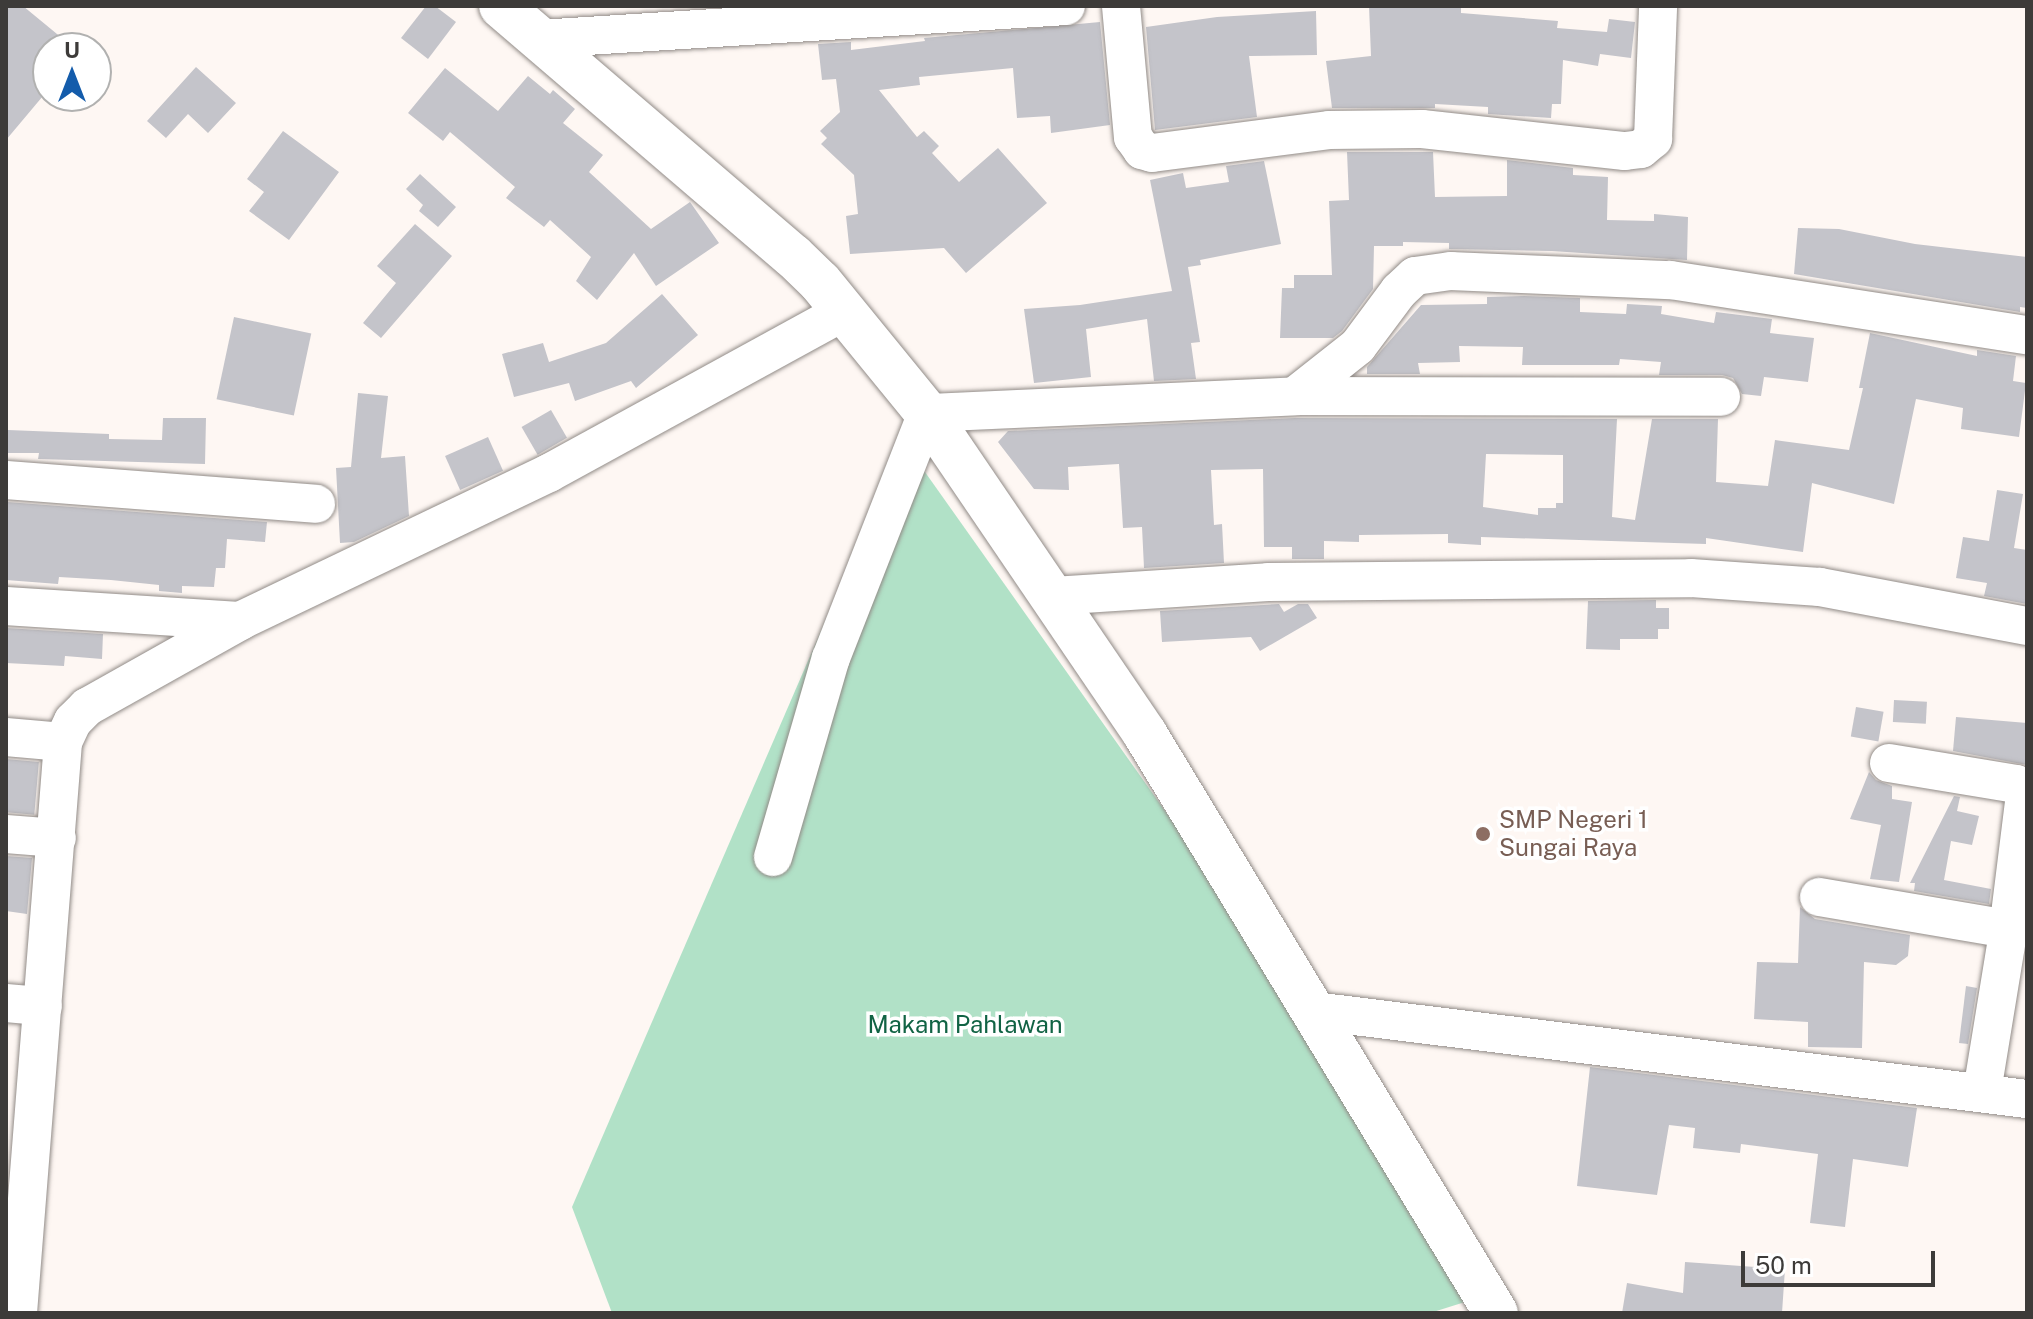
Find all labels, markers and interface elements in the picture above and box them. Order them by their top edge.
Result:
north arrow [32,32,112,112]
text: U [64,37,80,63]
place label: SMP Negeri 1 Sungai Raya [1499,806,1648,862]
marker: SMP Negeri 1 Sungai Raya [1474,825,1492,843]
park label: Makam Pahlawan [867,1011,1063,1039]
scale bar [1745,1235,1939,1285]
text: 50 m [1755,1251,1812,1279]

